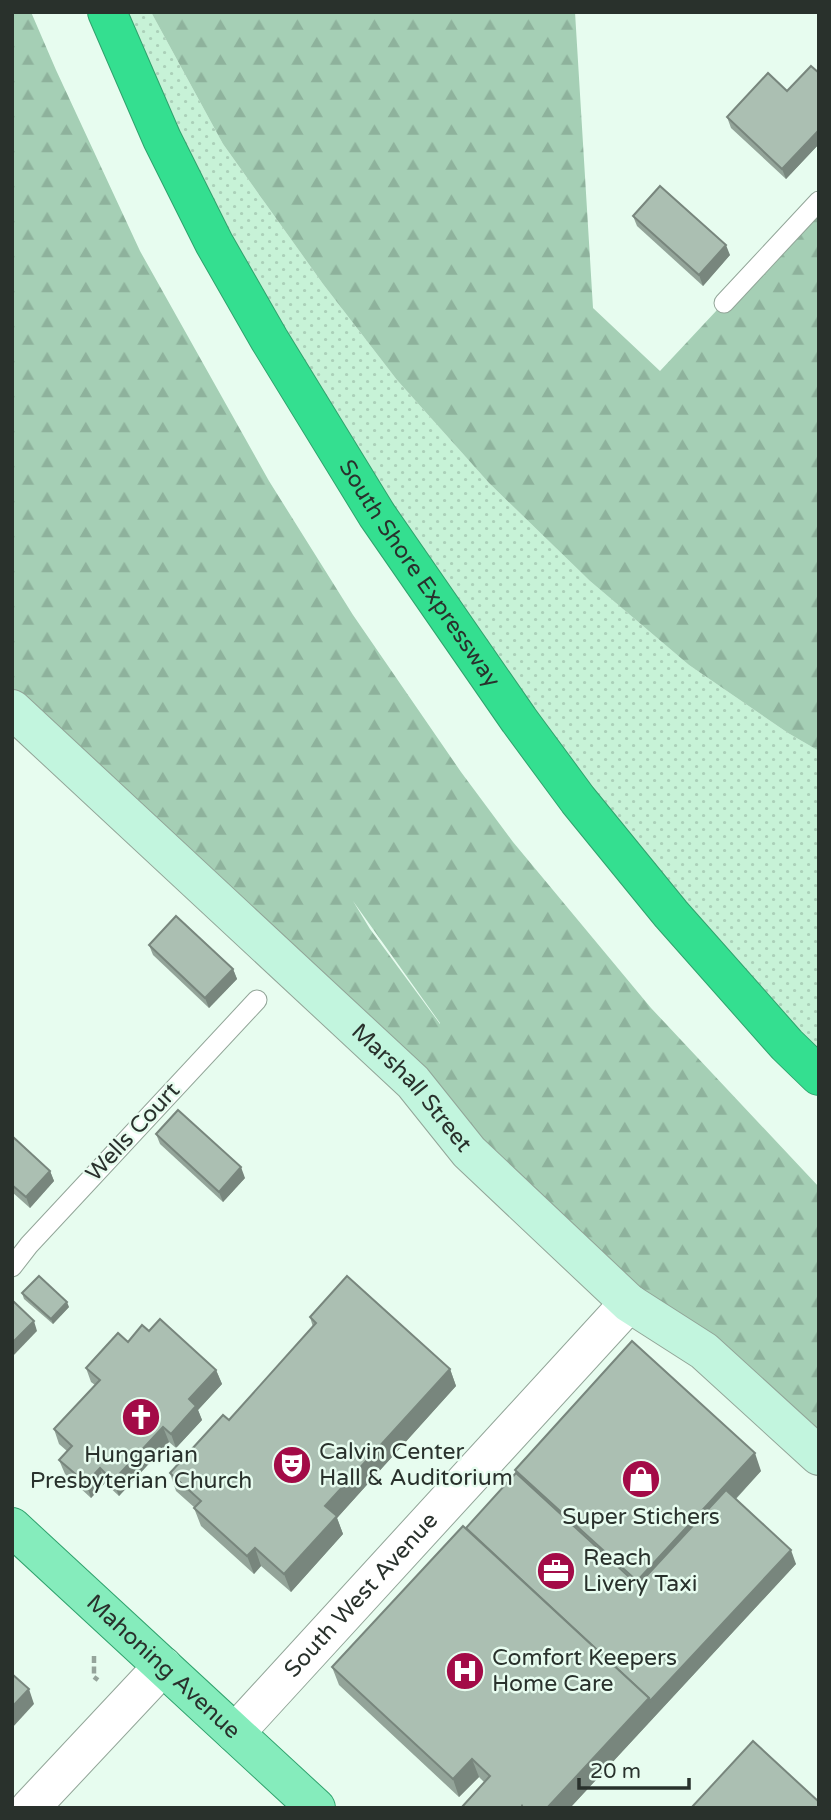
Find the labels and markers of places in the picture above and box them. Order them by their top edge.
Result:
church icon: Hungarian Presbyterian Church [120,1396,162,1438]
place label: Calvin Center Hall & Auditorium [319,1438,513,1492]
place label: Hungarian Presbyterian Church [30,1441,252,1495]
theatre icon: Calvin Center Hall & Auditorium [271,1444,313,1486]
shop icon: Super Stichers [620,1458,662,1500]
place label: Super Stichers [562,1503,720,1531]
place label: Reach Livery Taxi [583,1544,697,1598]
office icon: Reach Livery Taxi [535,1550,577,1592]
place label: Comfort Keepers Home Care [492,1644,677,1698]
hospital icon: Comfort Keepers Home Care [444,1650,486,1692]

